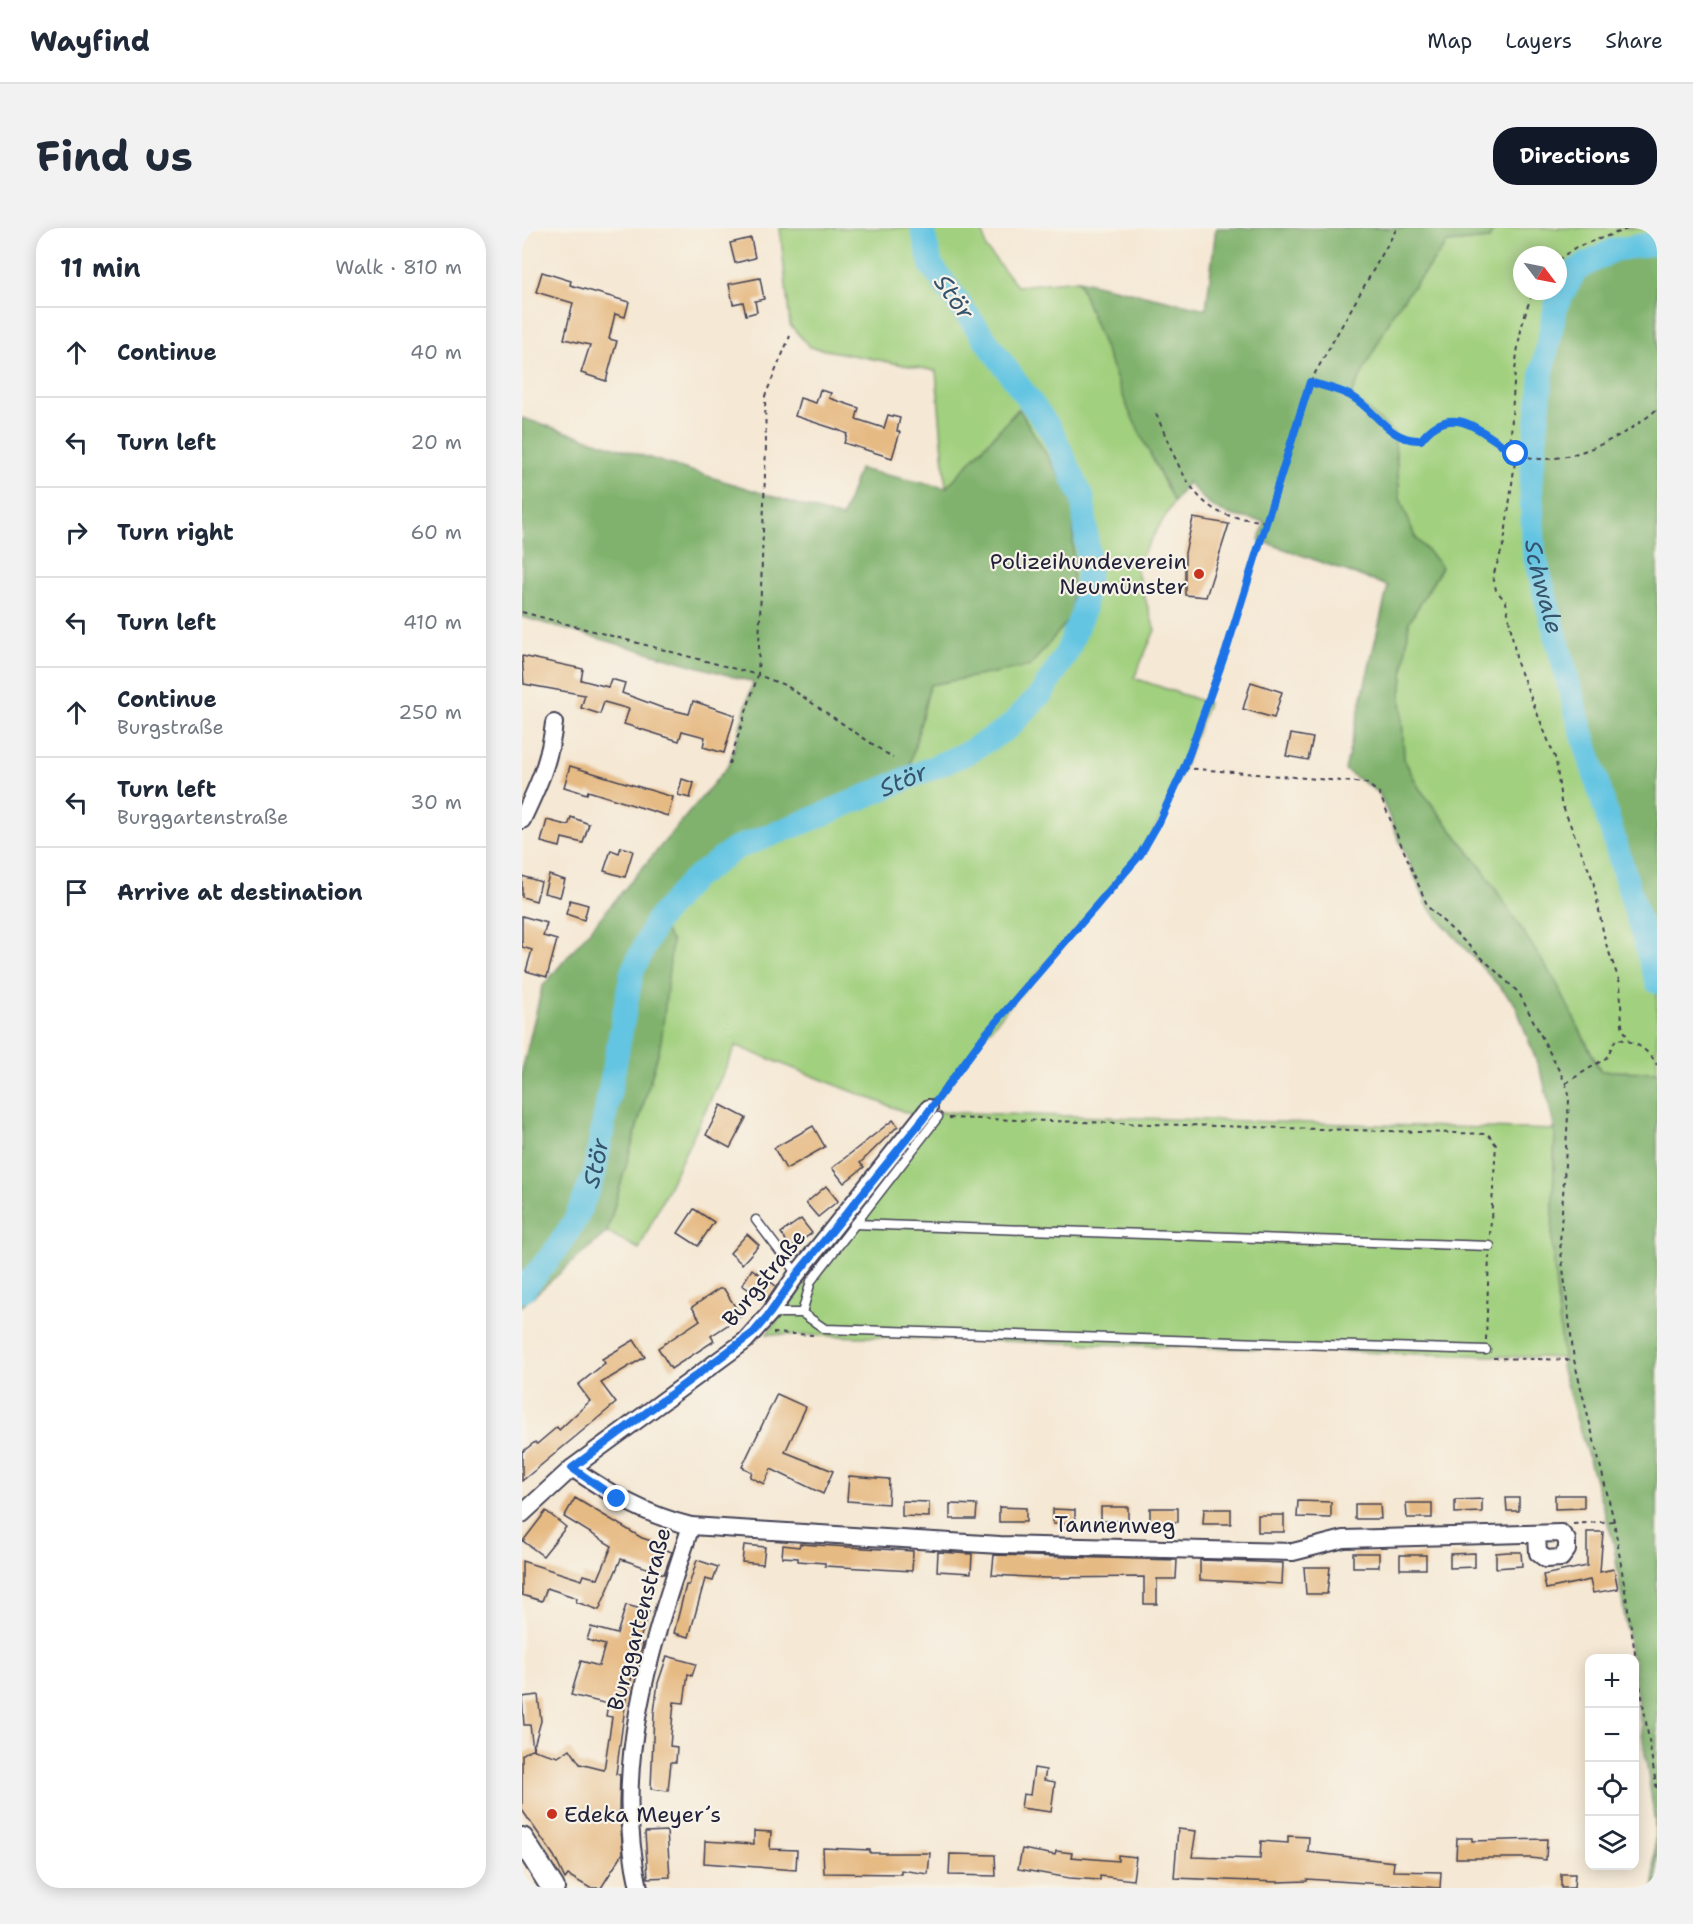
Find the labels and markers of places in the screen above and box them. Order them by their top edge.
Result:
place label: Polizeihundeverein Neumünster [990,547,1187,601]
marker: Polizeihundeverein Neumünster [1192,567,1206,581]
place label: Edeka Meyer´s [564,1800,721,1829]
marker: Edeka Meyer´s [545,1807,559,1821]

